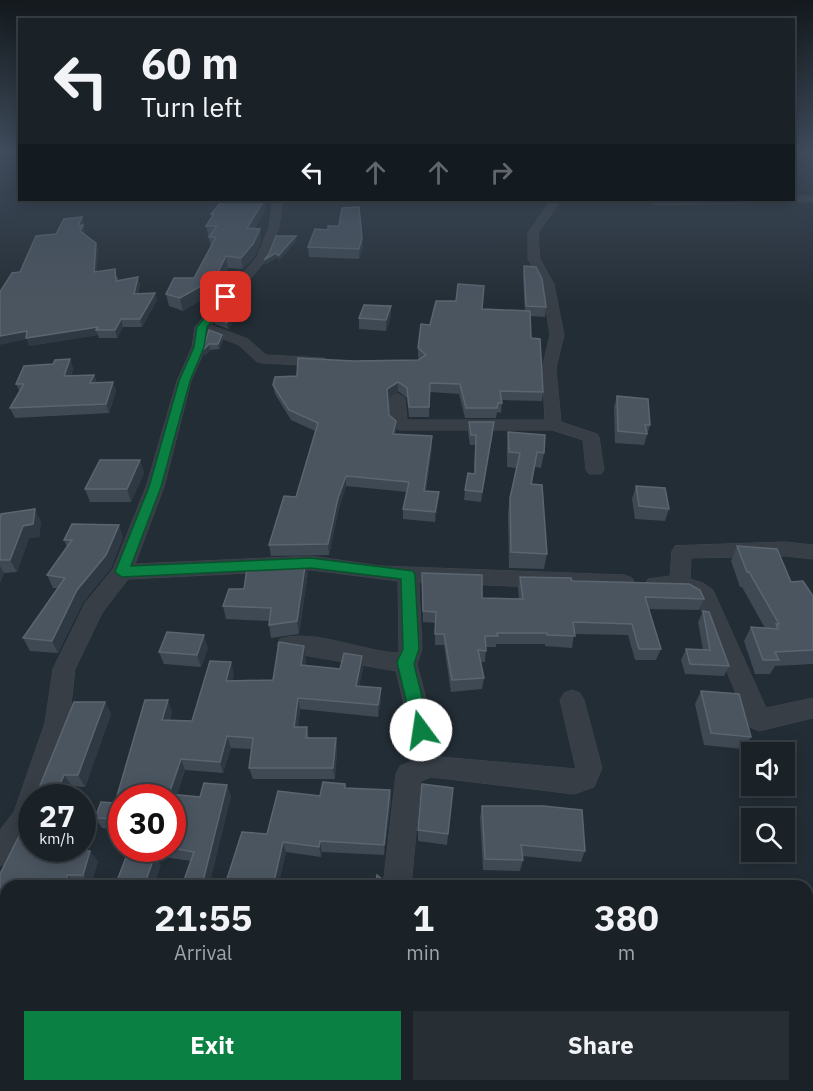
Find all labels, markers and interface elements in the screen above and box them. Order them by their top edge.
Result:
text: 60 m [141,36,239,91]
icon: left [42,42,120,120]
text: Turn left [141,89,242,124]
icon: left [296,156,329,189]
icon: ahead [359,156,392,189]
icon: ahead [422,156,455,189]
icon: right [485,156,518,189]
pin [200,271,251,322]
icon: arrive [209,280,242,313]
position arrow [389,698,453,762]
map controls [741,742,795,862]
button: sound [741,742,795,796]
speed limit sign: 30 [108,784,186,862]
text: 27 [39,796,75,835]
button: search [741,808,795,862]
text: km/h [39,829,75,848]
text: 21:55 [154,894,252,941]
text: 1 [412,894,434,941]
text: 380 [594,894,659,941]
text: Arrival [174,939,232,966]
text: min [406,939,440,966]
text: m [618,939,635,966]
button: Exit [24,1011,401,1080]
button: Share [413,1011,789,1080]

